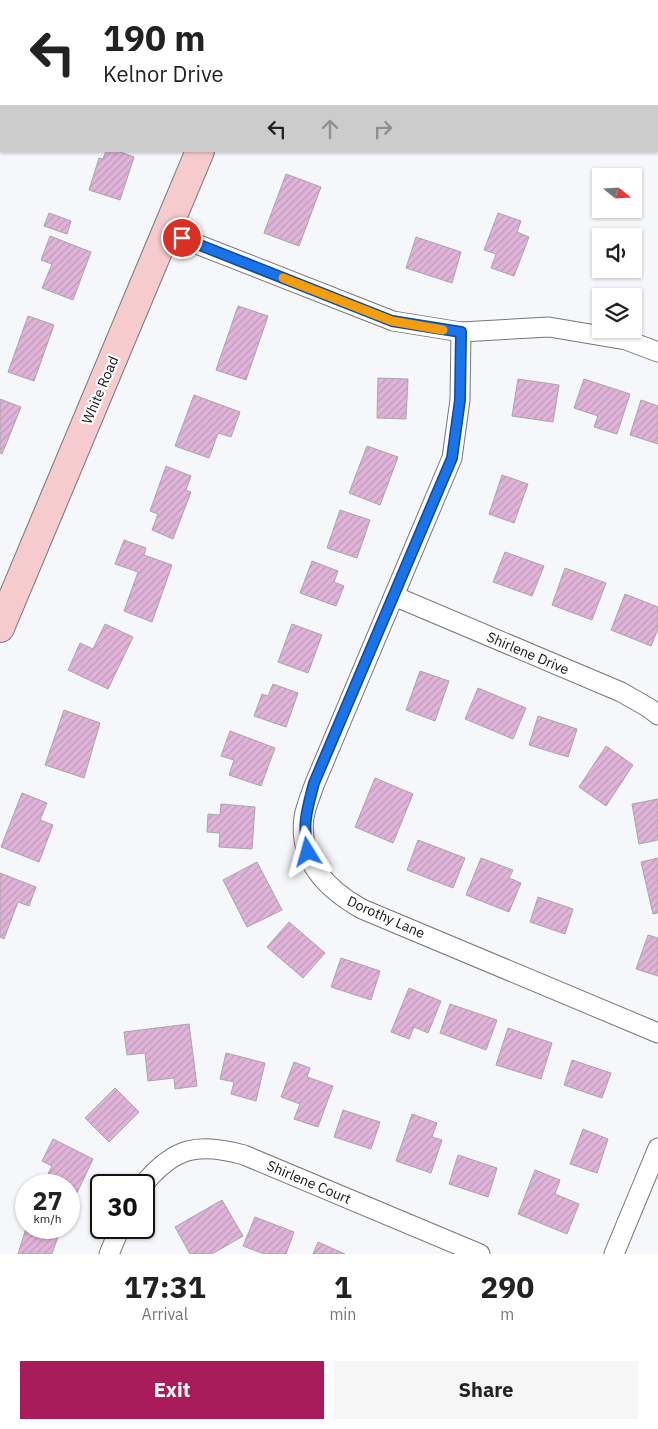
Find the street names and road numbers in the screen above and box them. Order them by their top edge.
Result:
street label: White Road [78,353,122,427]
street label: Shirlene Drive [484,628,572,679]
street label: Dorothy Lane [344,892,428,942]
street label: Shirlene Court [264,1156,354,1208]

